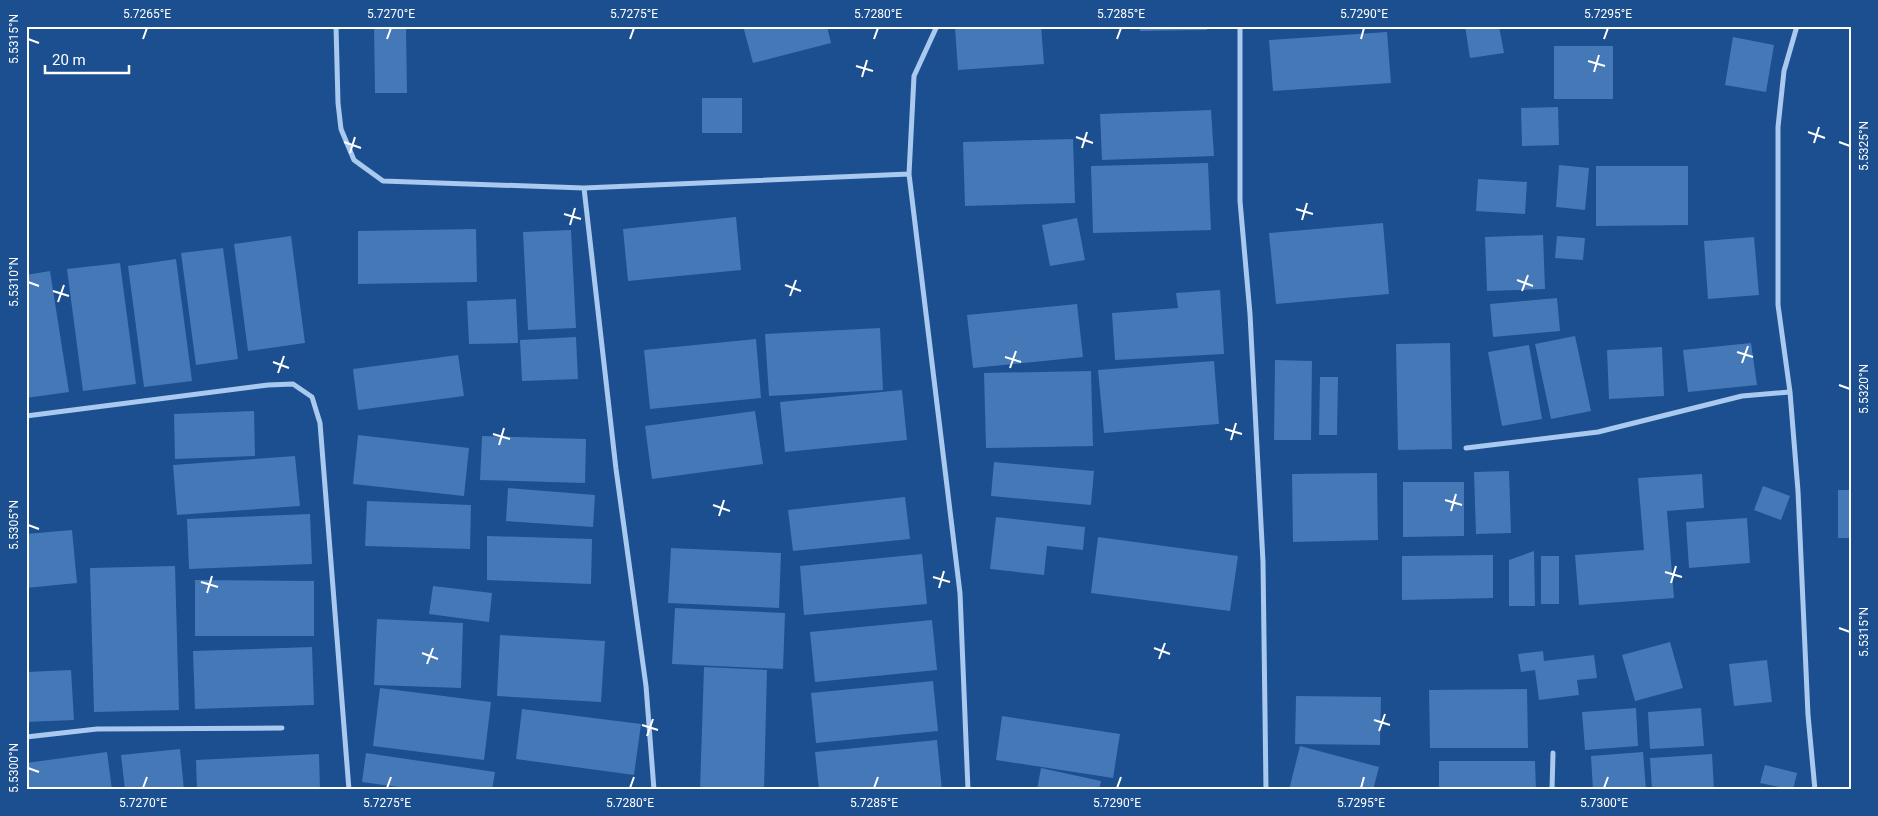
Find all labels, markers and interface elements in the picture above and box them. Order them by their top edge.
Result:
text: 5.7265°E [123,7,171,21]
text: 5.7270°E [367,7,415,21]
text: 5.7275°E [610,7,658,21]
text: 5.7280°E [854,7,902,21]
text: 5.7285°E [1097,7,1145,21]
text: 5.7290°E [1340,7,1388,21]
text: 5.7295°E [1584,7,1632,21]
text: 5.5315°N [7,14,21,64]
scale bar [45,42,129,74]
text: 20 m [52,51,86,69]
text: 5.5325°N [1857,121,1871,171]
text: 5.5310°N [7,257,21,307]
text: 5.5320°N [1857,364,1871,414]
text: 5.5305°N [7,500,21,550]
text: 5.5315°N [1857,607,1871,657]
text: 5.5300°N [7,743,21,793]
text: 5.7270°E [119,796,167,810]
text: 5.7275°E [363,796,411,810]
text: 5.7280°E [606,796,654,810]
text: 5.7285°E [850,796,898,810]
text: 5.7290°E [1093,796,1141,810]
text: 5.7295°E [1337,796,1385,810]
text: 5.7300°E [1580,796,1628,810]

